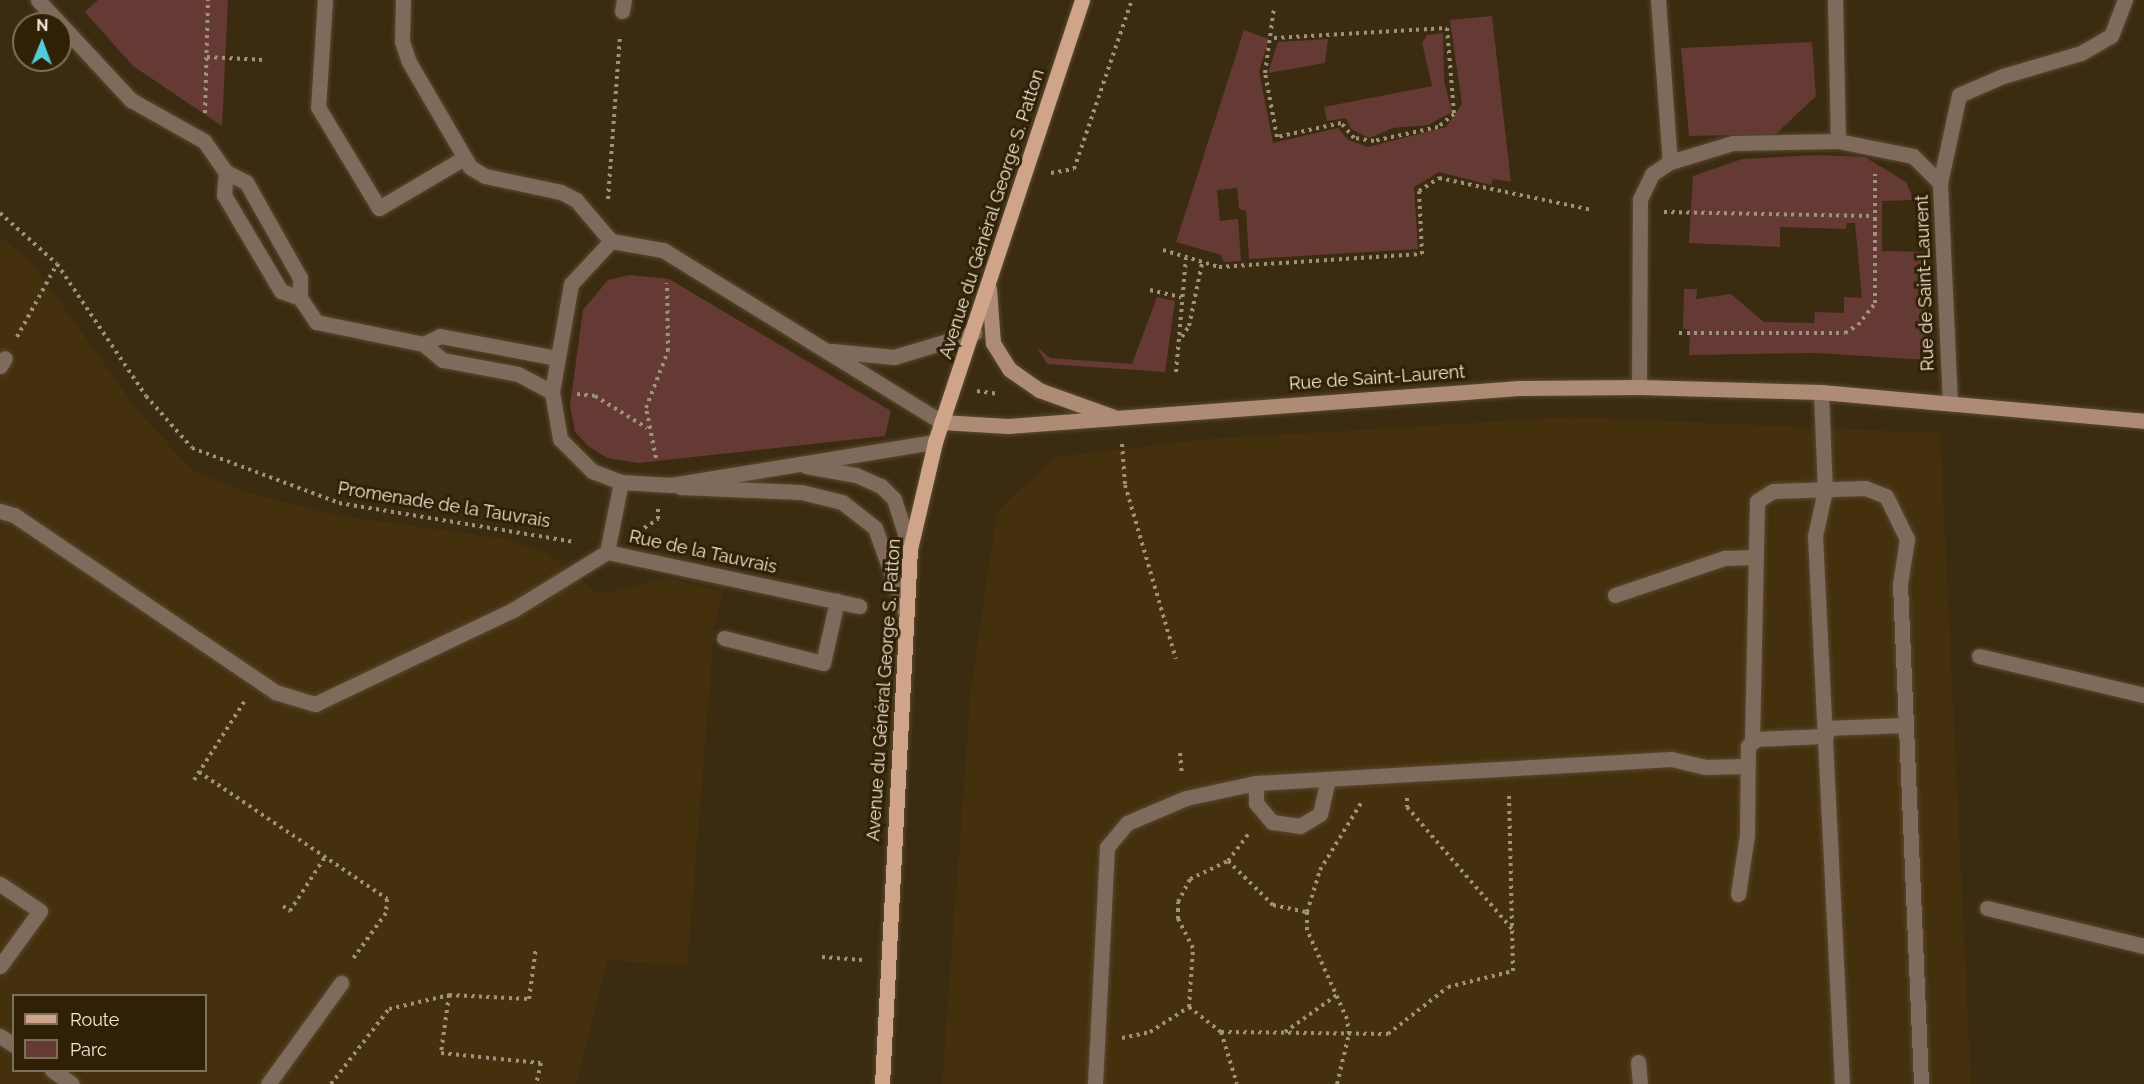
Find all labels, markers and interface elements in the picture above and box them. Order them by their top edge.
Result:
north arrow [12,12,72,72]
text: N [36,16,49,35]
street label: Avenue du Général George S. Patton [935,66,1049,362]
street label: Rue de Saint-Laurent [1911,194,1939,372]
street label: Rue de Saint-Laurent [1288,361,1466,395]
street label: Promenade de la Tauvrais [336,477,552,533]
street label: Rue de la Tauvrais [627,526,779,578]
street label: Avenue du Général George S. Patton [863,538,905,842]
legend [12,994,207,1072]
text: Route [70,1009,119,1030]
text: Parc [70,1039,107,1060]

